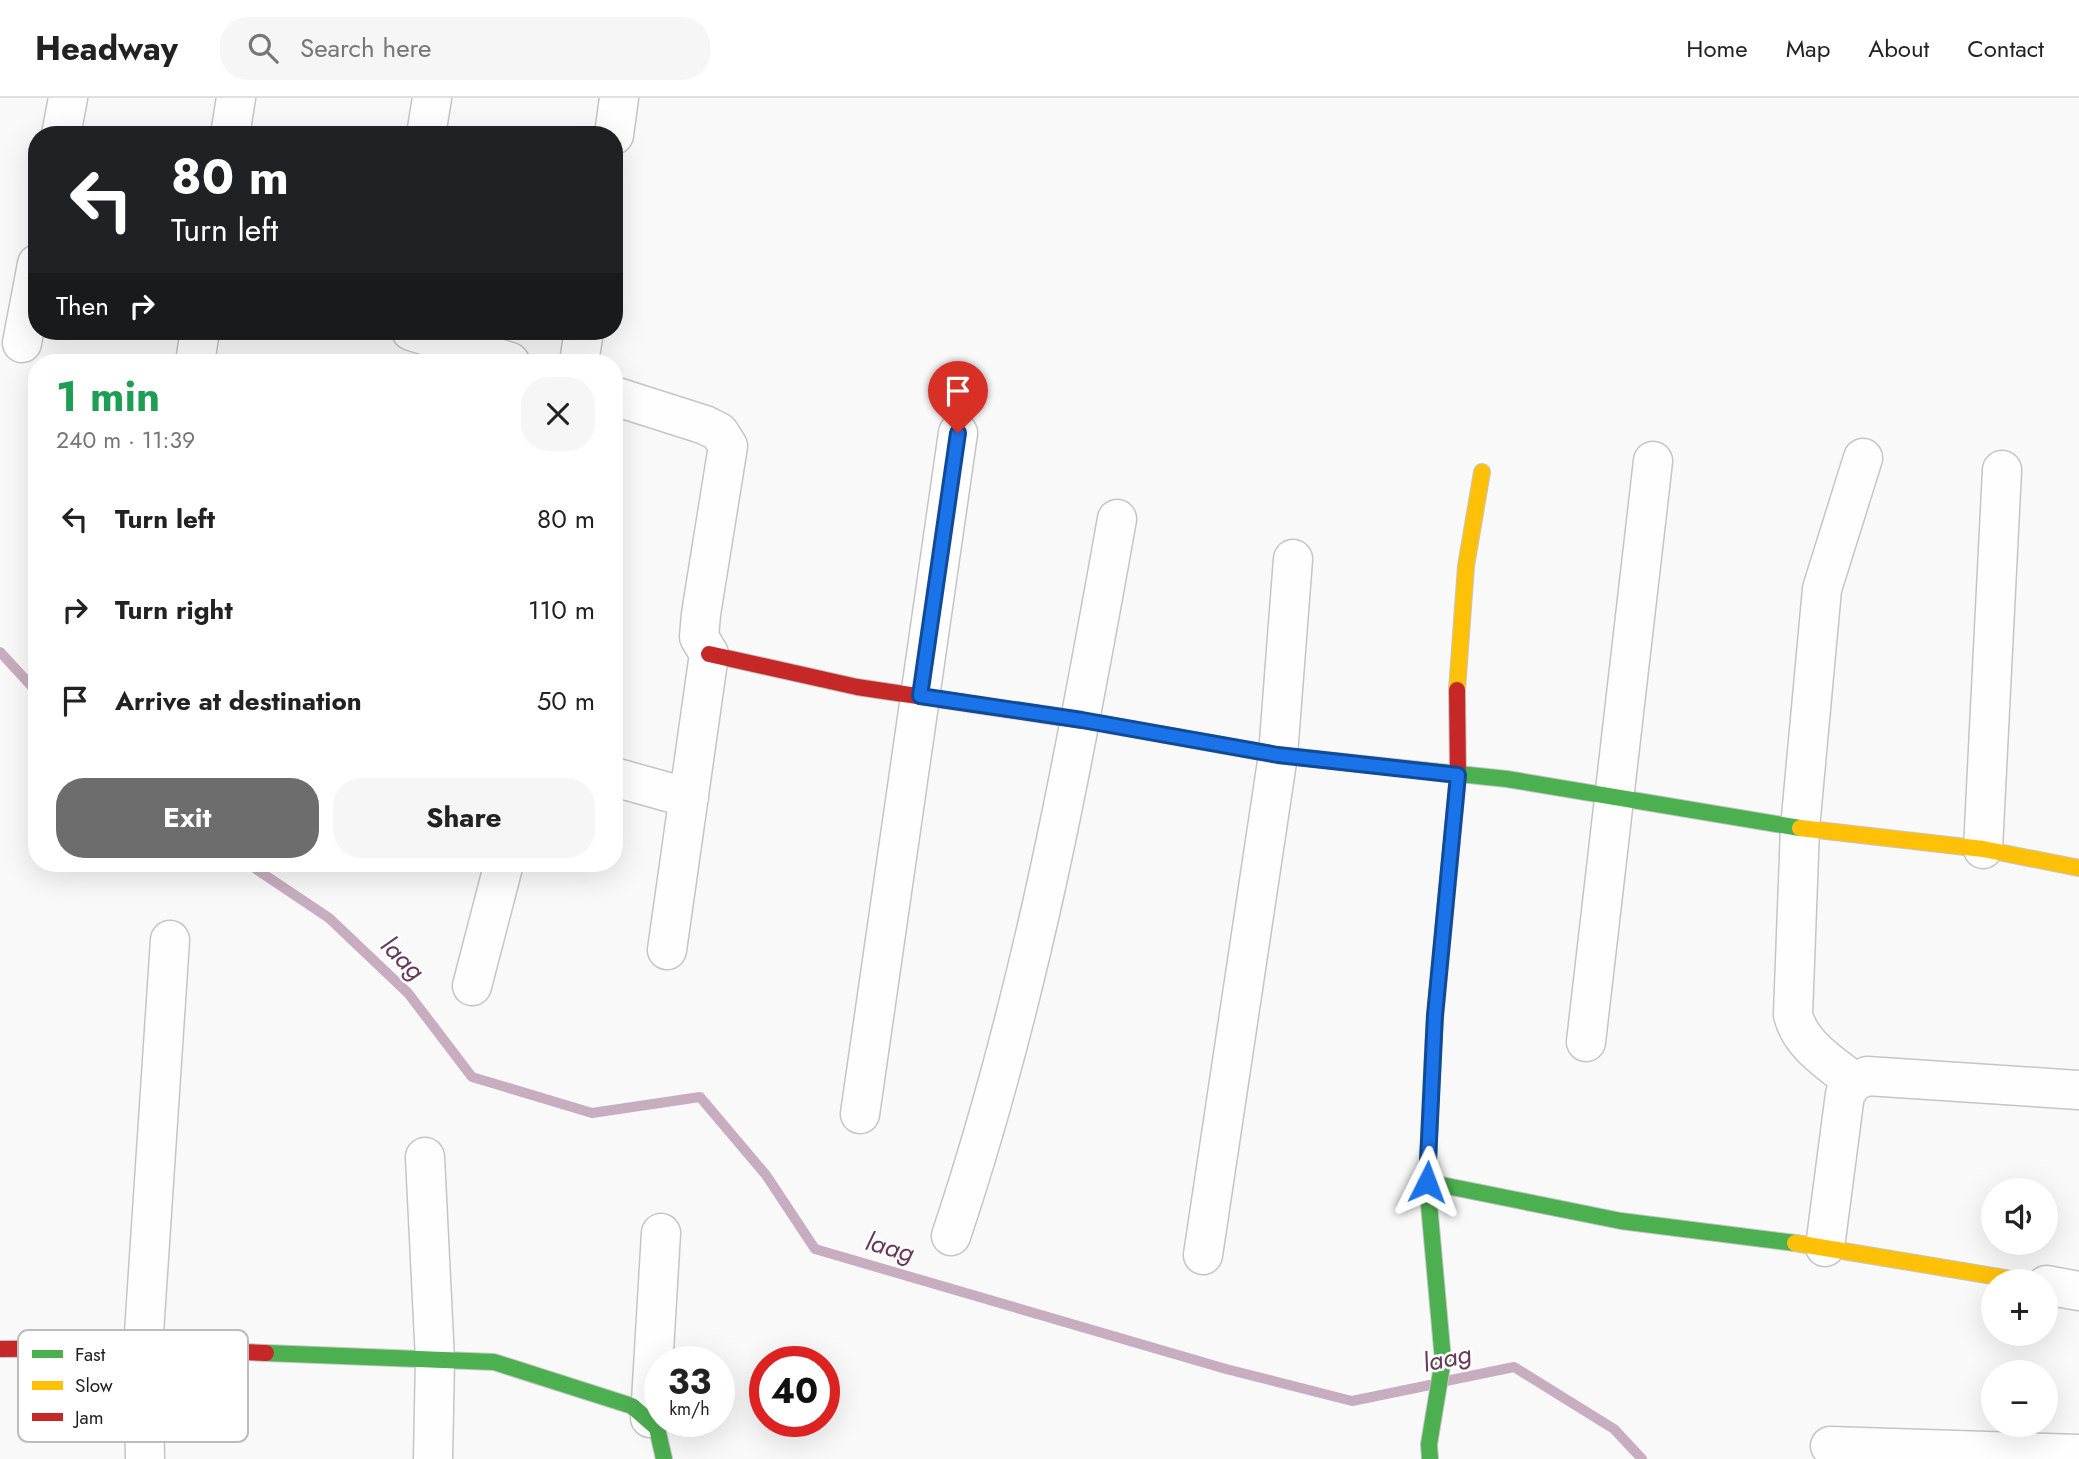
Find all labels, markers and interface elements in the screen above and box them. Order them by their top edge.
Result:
search box [220,17,710,80]
text: Headway [35,25,178,72]
icon: search [244,29,282,67]
text: Search here [300,29,431,67]
text: Home [1686,31,1748,66]
text: Map [1786,31,1830,66]
text: About [1868,31,1929,66]
text: Contact [1967,31,2044,66]
text: 80 m [171,142,289,212]
icon: left [56,154,147,245]
text: Turn left [171,207,278,253]
text: Then [56,287,109,325]
icon: right [123,287,161,325]
pin [928,361,988,433]
text: 1 min [56,366,160,427]
icon: arrive [939,372,977,410]
button: close [521,377,595,451]
text: 240 m · 11:39 [56,423,195,457]
icon: left [56,500,94,538]
text: Turn left [115,500,215,538]
text: 80 m [537,500,595,538]
icon: right [56,591,94,629]
text: Turn right [115,591,233,629]
text: 110 m [528,591,595,629]
icon: arrive [56,682,94,720]
text: Arrive at destination [115,682,362,720]
text: 50 m [537,682,595,720]
button: Exit [56,778,319,858]
button: Share [333,778,595,858]
water label: laag [372,927,434,989]
position arrow [1390,1145,1464,1219]
map controls [1981,1178,2058,1437]
button: sound [1981,1178,2058,1255]
water label: laag [861,1222,919,1272]
button: + [1981,1269,2058,1346]
legend [18,1330,248,1442]
water label: laag [1419,1334,1475,1382]
text: Fast [75,1341,106,1368]
speed limit sign: 40 [749,1346,840,1437]
text: 33 [668,1357,711,1407]
button: − [1981,1360,2058,1437]
text: Slow [75,1372,113,1399]
text: km/h [669,1396,710,1422]
text: Jam [72,1404,104,1431]

